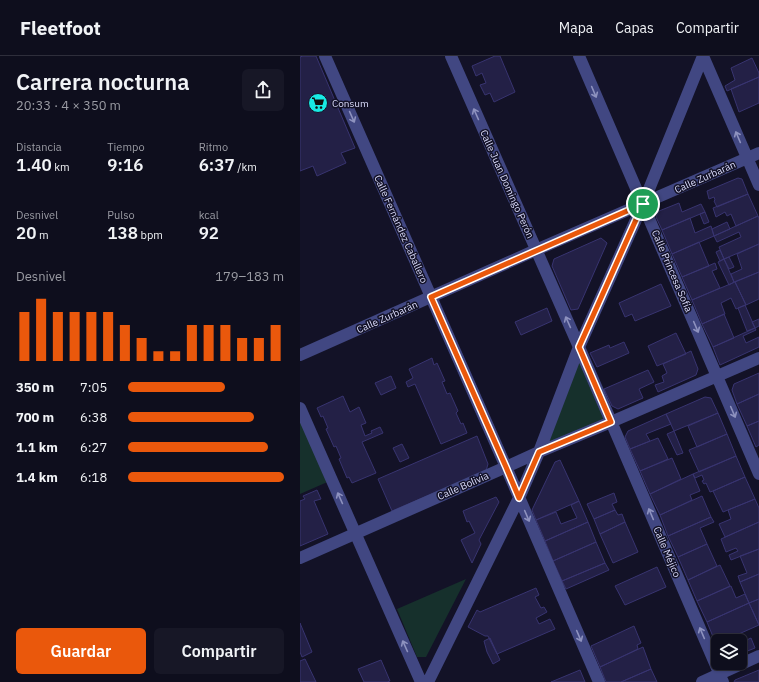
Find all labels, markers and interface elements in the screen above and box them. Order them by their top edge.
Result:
text: Fleetfoot [20,16,101,40]
text: Mapa [559,19,593,37]
text: Capas [615,19,654,37]
text: Compartir [676,19,739,37]
text: Carrera nocturna [16,67,189,96]
button: share [242,69,284,111]
one-way arrow [591,85,598,97]
supermarket icon: Consum [307,92,329,114]
text: 20:33 · 4 × 350 m [16,97,121,114]
place label: Consum [332,97,369,110]
one-way arrow [472,108,479,120]
one-way arrow [349,111,356,123]
street label: Calle Juan Domingo Perón [477,128,537,240]
one-way arrow [734,131,741,143]
text: Distancia [16,140,62,154]
text: Tiempo [107,140,145,154]
text: Ritmo [199,140,228,154]
text: 1.40 [16,154,52,176]
text: 9:16 [107,154,143,176]
text: 6:37 [199,154,235,176]
street label: Calle Zurbarán [672,158,738,196]
text: km [52,160,70,174]
text: /km [235,160,257,174]
street label: Calle Fernández Caballero [371,173,431,285]
pin [626,187,660,221]
icon: arrive [632,193,654,215]
text: Desnivel [16,208,58,222]
text: Pulso [107,208,135,222]
text: kcal [199,208,219,222]
text: 20 [16,222,36,244]
text: 138 [107,222,138,244]
text: 92 [199,222,219,244]
text: m [36,228,49,242]
text: bpm [138,228,163,242]
street label: Calle Princesa Sofía [649,228,695,315]
text: Desnivel [16,268,66,285]
text: 179–183 m [215,268,284,285]
street label: Calle Zurbarán [354,298,420,336]
one-way arrow [564,317,571,329]
one-way arrow [693,320,700,332]
text: 350 m [16,379,54,396]
text: 7:05 [80,379,107,396]
one-way arrow [729,406,737,418]
text: 700 m [16,409,54,426]
text: 6:38 [80,409,107,426]
text: 1.1 km [16,439,58,456]
text: 6:27 [80,439,107,456]
text: 1.4 km [16,469,58,486]
text: 6:18 [80,469,107,486]
street label: Calle Bolivia [435,469,491,503]
one-way arrow [336,493,343,505]
one-way arrow [647,508,654,520]
one-way arrow [524,510,531,522]
street label: Calle Méjico [650,525,684,580]
button: Guardar [16,628,146,674]
button: Compartir [154,628,284,674]
one-way arrow [698,628,705,640]
one-way arrow [575,629,583,641]
map controls [711,634,747,670]
button: layers [711,634,747,670]
one-way arrow [401,641,409,653]

